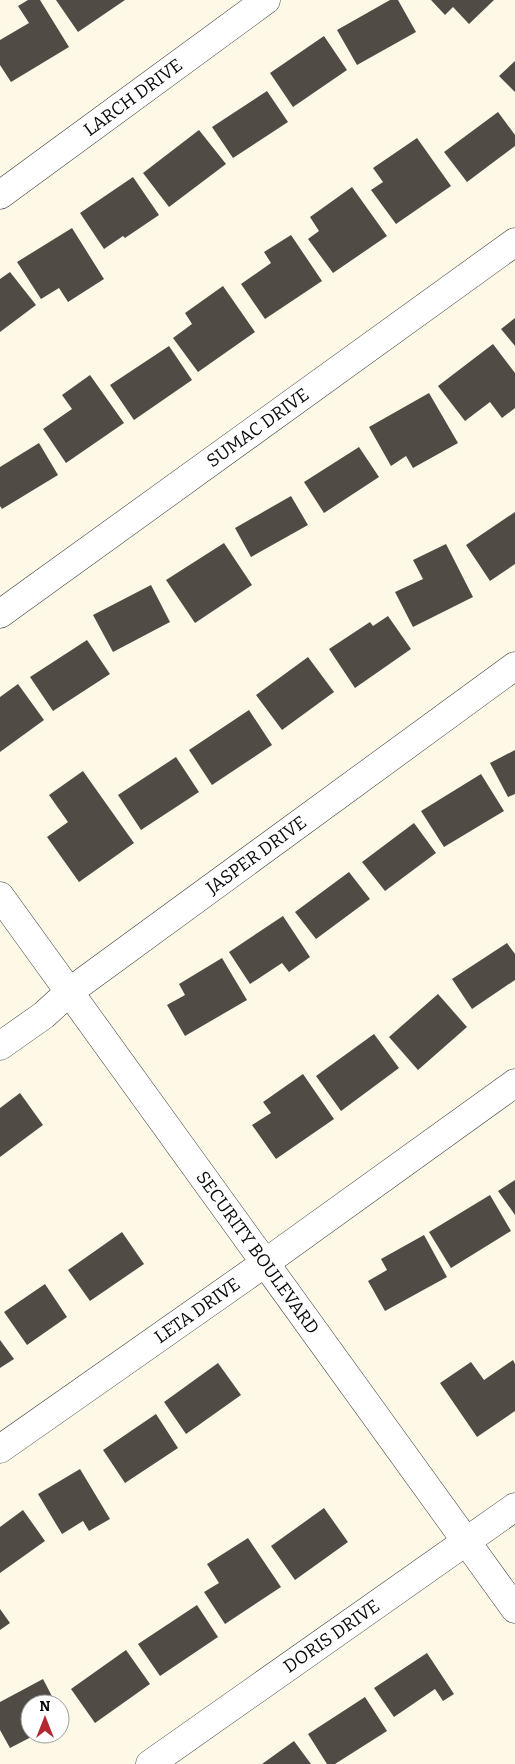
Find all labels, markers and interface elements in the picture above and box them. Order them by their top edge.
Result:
street label: LARCH DRIVE [79,54,187,141]
street label: SUMAC DRIVE [202,383,313,472]
street label: JASPER DRIVE [201,811,311,899]
street label: SECURITY BOULEVARD [191,1167,324,1339]
street label: LETA DRIVE [150,1273,244,1348]
street label: DORIS DRIVE [279,1595,384,1678]
north arrow [20,1694,70,1744]
text: N [40,1698,51,1715]

